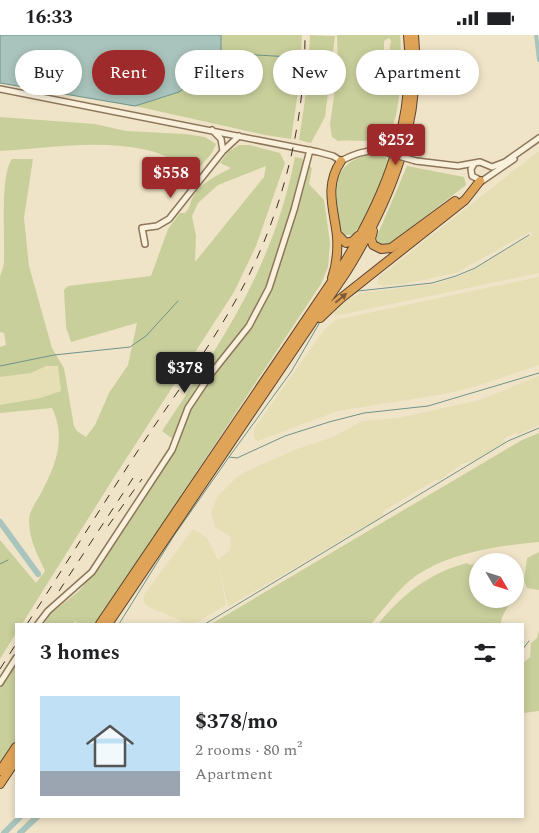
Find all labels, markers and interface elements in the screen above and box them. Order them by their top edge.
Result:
text: 16:33 [25,3,73,32]
chip: Buy [15,50,82,95]
chip: Rent [92,50,165,95]
chip: Filters [175,50,263,95]
chip: New [273,50,346,95]
chip: Apartment [356,50,479,95]
pin: $252 [366,123,426,166]
text: $252 [378,128,414,152]
pin: $558 [141,156,201,199]
text: $558 [153,161,189,185]
one-way arrow [334,293,347,304]
pin: $378 [155,351,215,394]
text: $378 [167,356,203,380]
north arrow [469,553,524,607]
map controls [469,553,524,608]
text: 3 homes [40,637,120,669]
icon: filters [471,639,499,667]
text: $378/mo [195,706,278,738]
icon: home [80,716,140,776]
text: 2 rooms · 80 m² [195,738,302,762]
text: Apartment [195,762,273,786]

